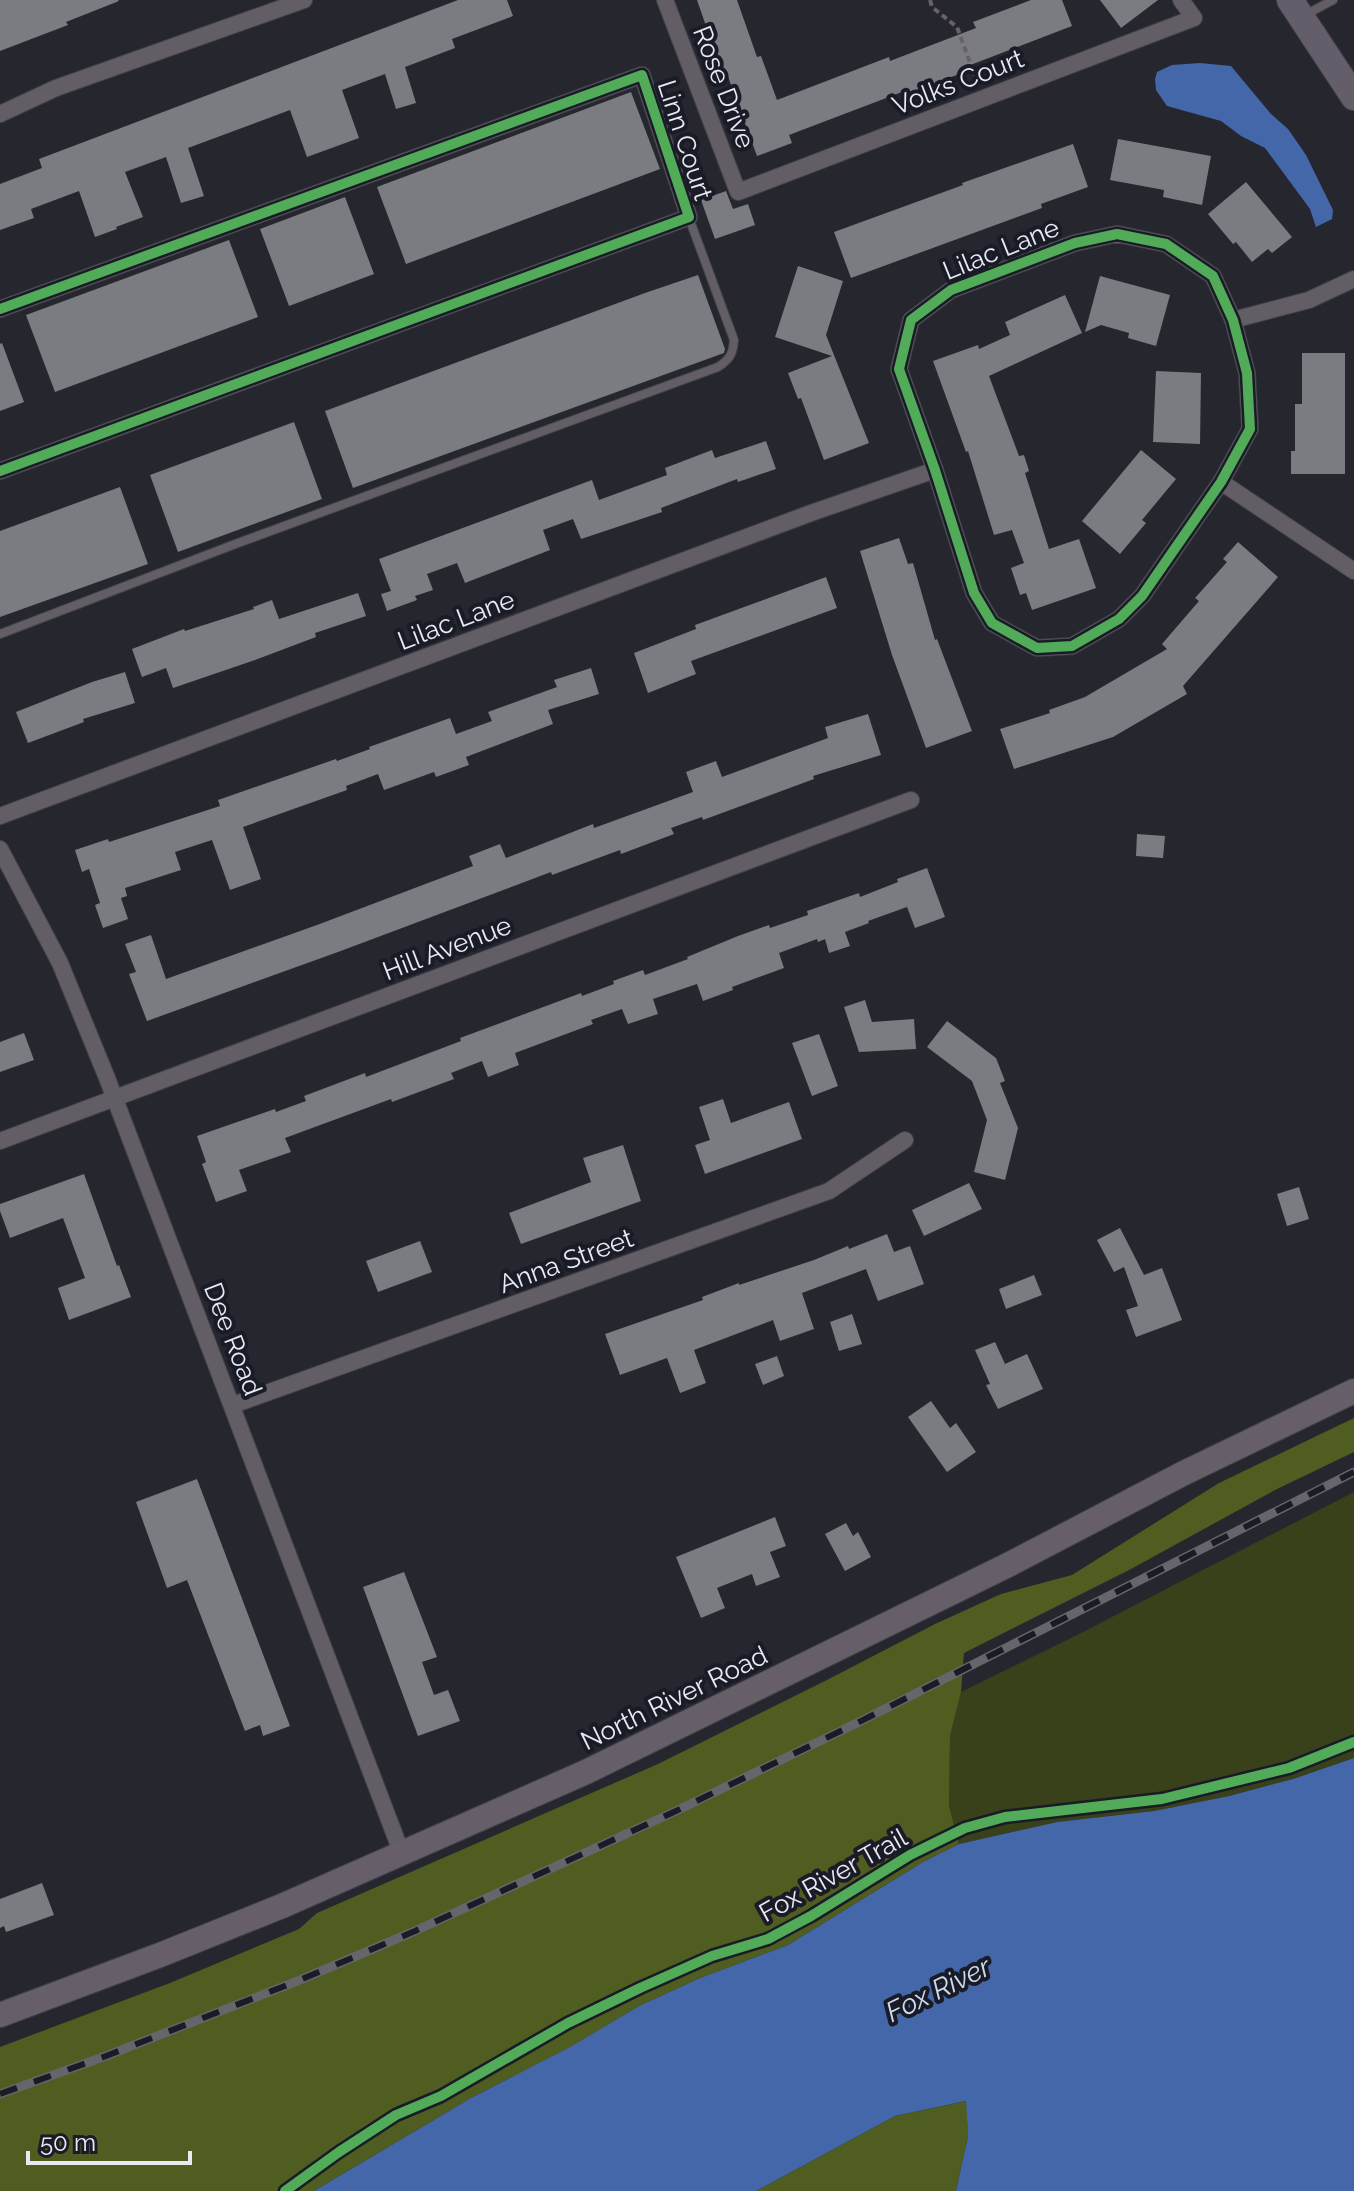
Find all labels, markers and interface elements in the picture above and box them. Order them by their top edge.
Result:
street label: Rose Drive [687,22,761,152]
street label: Volks Court [888,43,1028,121]
street label: Linn Court [652,76,719,204]
street label: Lilac Lane [938,212,1064,286]
street label: Lilac Lane [393,584,519,656]
street label: Hill Avenue [378,910,516,986]
street label: Anna Street [495,1223,638,1299]
street label: Dee Road [198,1278,268,1400]
street label: North River Road [576,1640,772,1756]
street label: Fox River Trail [754,1822,913,1928]
water label: Fox River [880,1949,997,2029]
scale bar [28,2115,190,2165]
text: 50 m [40,2128,96,2157]

